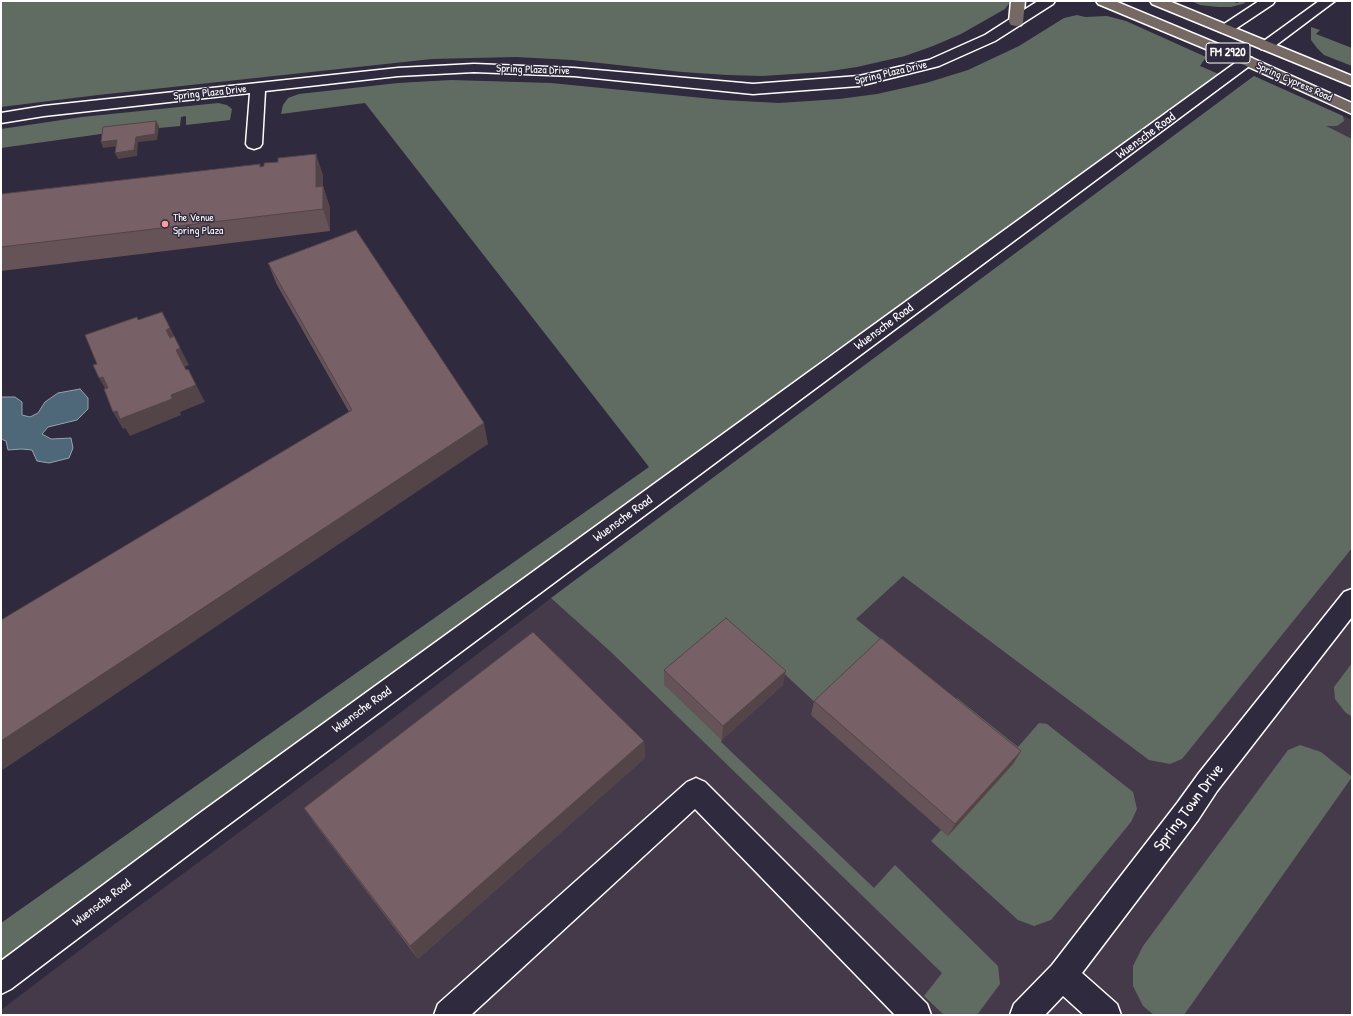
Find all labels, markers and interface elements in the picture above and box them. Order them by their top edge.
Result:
road number: FM 2920 [1206,43,1250,63]
street label: Spring Plaza Drive [854,58,928,88]
street label: Spring Cypress Road [1254,59,1334,105]
street label: Spring Plaza Drive [496,62,570,78]
street label: Spring Plaza Drive [173,83,247,103]
street label: Wuensche Road [1113,109,1179,163]
place label: The Venue Spring Plaza [173,211,223,237]
marker: The Venue Spring Plaza [160,219,170,229]
street label: Wuensche Road [851,300,917,354]
street label: Wuensche Road [590,492,656,546]
street label: Wuensche Road [329,683,395,737]
street label: Spring Town Drive [1150,761,1228,855]
street label: Wuensche Road [70,876,134,930]

